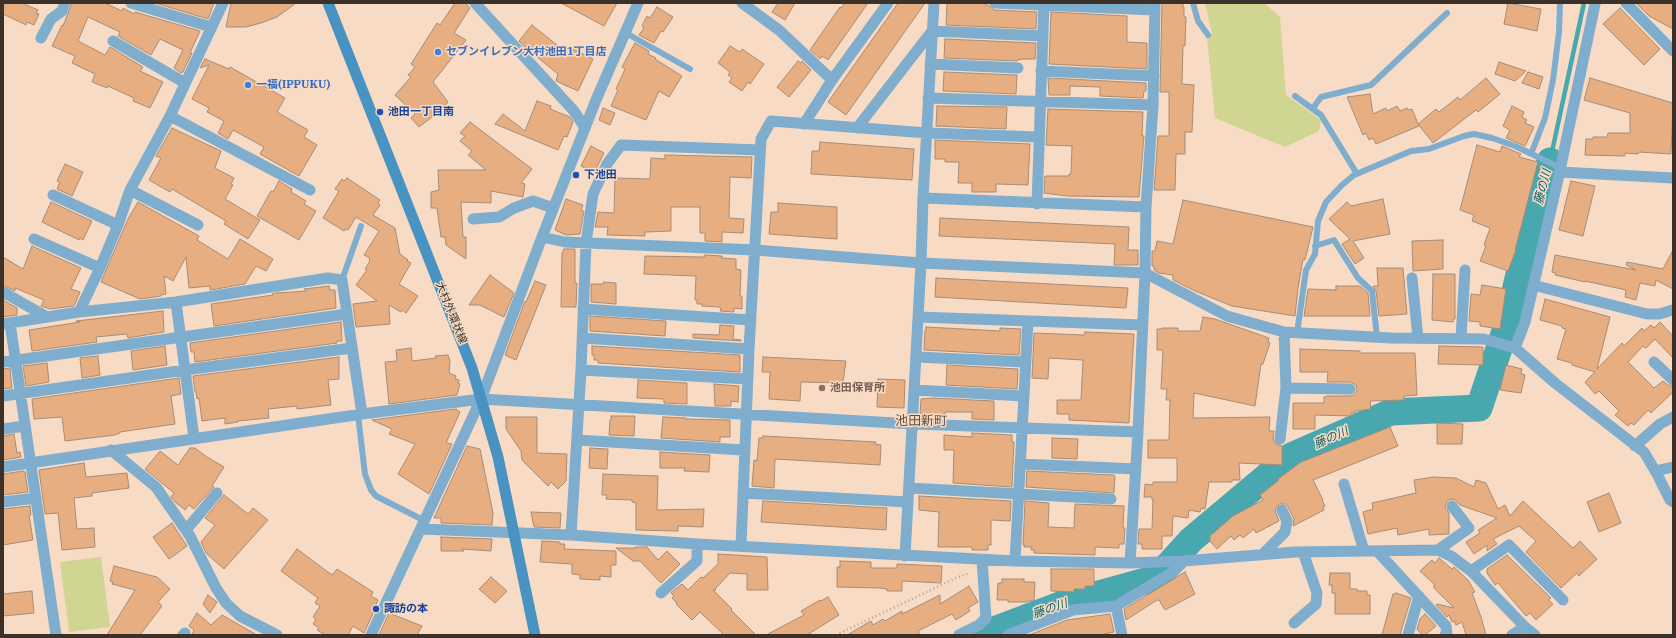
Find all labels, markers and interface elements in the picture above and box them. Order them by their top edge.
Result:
place label: セブンイレブン大村池田1丁目店 [446,45,607,59]
marker: セブンイレブン大村池田1丁目店 [433,47,443,57]
place label: 一福(IPPUKU) [256,78,330,92]
marker: 一福(IPPUKU) [243,80,253,90]
place label: 池田一丁目南 [388,105,454,119]
marker: 池田一丁目南 [375,107,385,117]
place label: 下池田 [584,168,617,182]
water label: 藤の川 [1532,168,1554,206]
marker: 下池田 [571,170,581,180]
street label: 大村外環状線 [433,280,469,346]
place label: 池田保育所 [830,381,885,395]
marker: 池田保育所 [817,383,827,393]
district label: 池田新町 [895,413,947,429]
water label: 藤の川 [1312,424,1350,452]
water label: 藤の川 [1031,596,1069,622]
place label: 諏訪の本 [384,602,428,616]
marker: 諏訪の本 [371,604,381,614]

